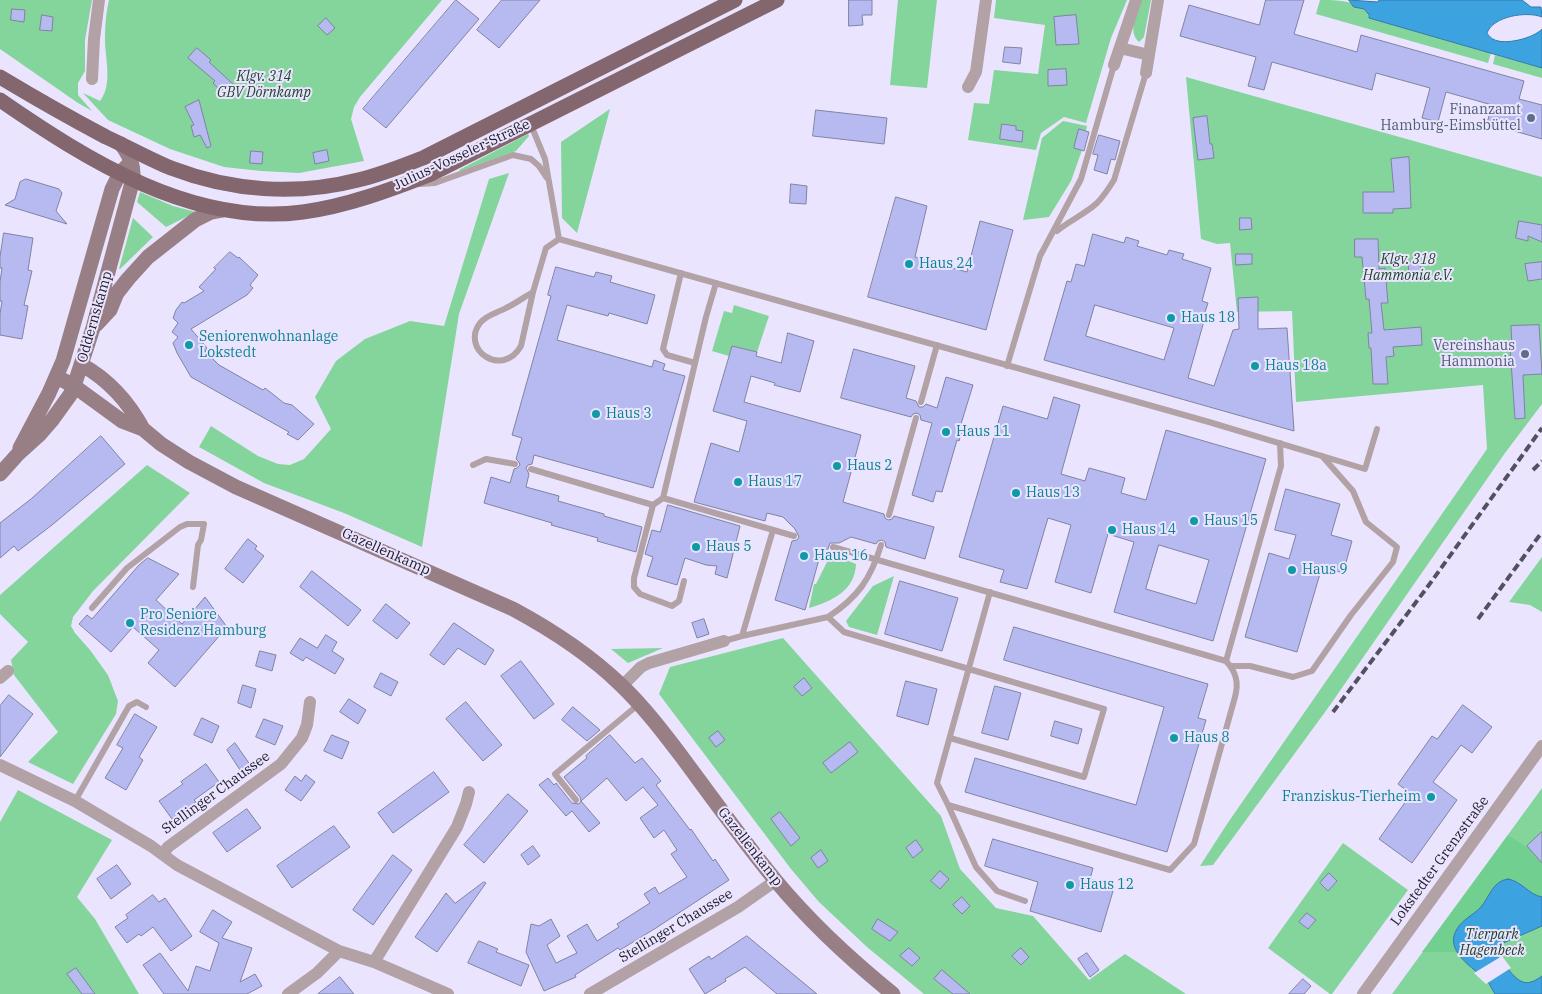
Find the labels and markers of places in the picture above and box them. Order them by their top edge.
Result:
place label: Finanzamt Hamburg-Eimsbüttel [1381,102,1521,134]
marker: Finanzamt Hamburg-Eimsbüttel [1525,112,1537,124]
place label: Haus 24 [919,256,973,272]
marker: Haus 24 [903,258,915,270]
place label: Haus 18 [1181,310,1235,326]
marker: Haus 18 [1165,312,1177,324]
place label: Seniorenwohnanlage Lokstedt [199,329,338,362]
place label: Vereinshaus Hammonia [1433,338,1515,371]
marker: Seniorenwohnanlage Lokstedt [183,339,195,351]
marker: Vereinshaus Hammonia [1519,348,1531,360]
place label: Haus 18a [1265,358,1327,374]
marker: Haus 18a [1249,360,1261,372]
place label: Haus 3 [606,406,652,422]
marker: Haus 3 [590,408,602,420]
place label: Haus 11 [956,424,1010,440]
marker: Haus 11 [940,426,952,438]
place label: Haus 2 [847,458,893,474]
marker: Haus 2 [831,460,843,472]
place label: Haus 17 [748,474,802,490]
marker: Haus 17 [732,476,744,488]
place label: Haus 13 [1026,485,1080,501]
marker: Haus 13 [1010,487,1022,499]
place label: Haus 15 [1204,513,1258,529]
marker: Haus 15 [1188,515,1200,527]
place label: Haus 14 [1122,522,1176,538]
marker: Haus 14 [1106,524,1118,536]
place label: Haus 5 [706,539,752,555]
marker: Haus 5 [690,541,702,553]
place label: Haus 16 [814,548,868,564]
marker: Haus 16 [798,550,810,562]
place label: Haus 9 [1302,562,1348,578]
marker: Haus 9 [1286,564,1298,576]
place label: Pro Seniore Residenz Hamburg [140,607,266,640]
marker: Pro Seniore Residenz Hamburg [124,617,136,629]
place label: Haus 8 [1184,730,1230,746]
marker: Haus 8 [1168,732,1180,744]
place label: Franziskus-Tierheim [1282,789,1421,805]
marker: Franziskus-Tierheim [1425,791,1437,803]
place label: Haus 12 [1080,877,1134,893]
marker: Haus 12 [1064,879,1076,891]

